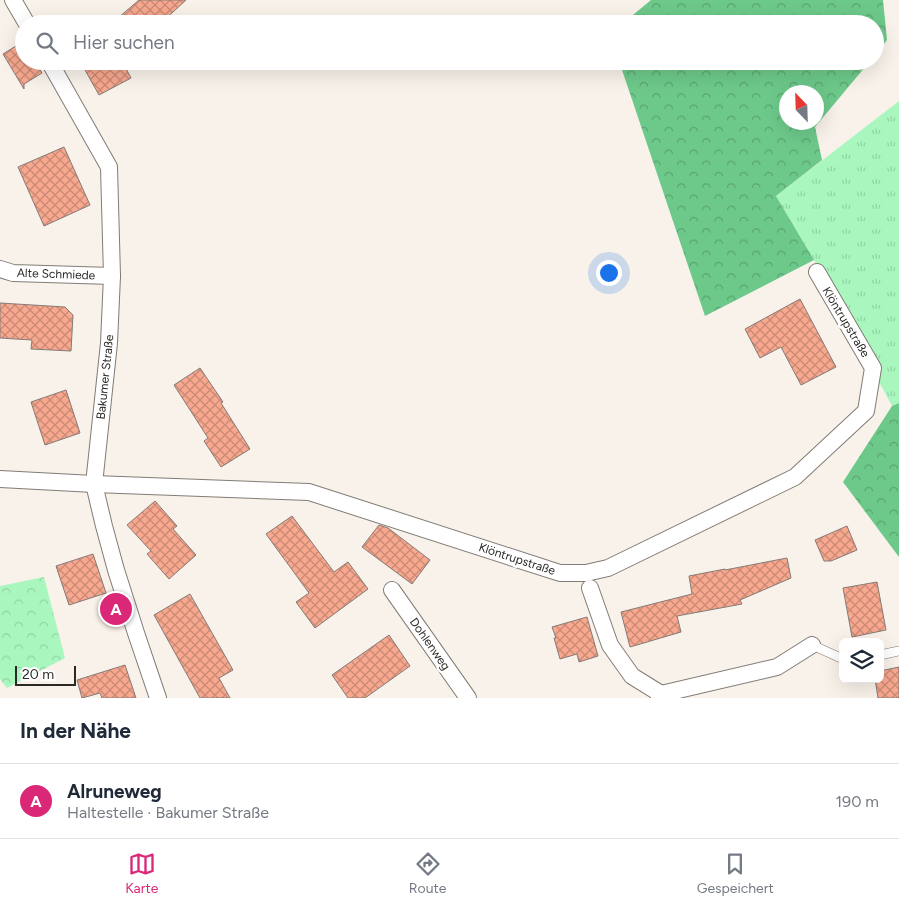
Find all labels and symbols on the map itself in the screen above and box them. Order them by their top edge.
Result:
north arrow [779,85,824,130]
your location [596,260,622,286]
street label: Alte Schmiede [17,266,96,282]
street label: Klöntrupstraße [819,284,873,360]
street label: Bakumer Straße [94,333,116,420]
street label: Klöntrupstraße [477,540,557,578]
pin: A [100,590,132,628]
street label: Dohlenweg [407,615,453,673]
scale bar [15,663,76,686]

